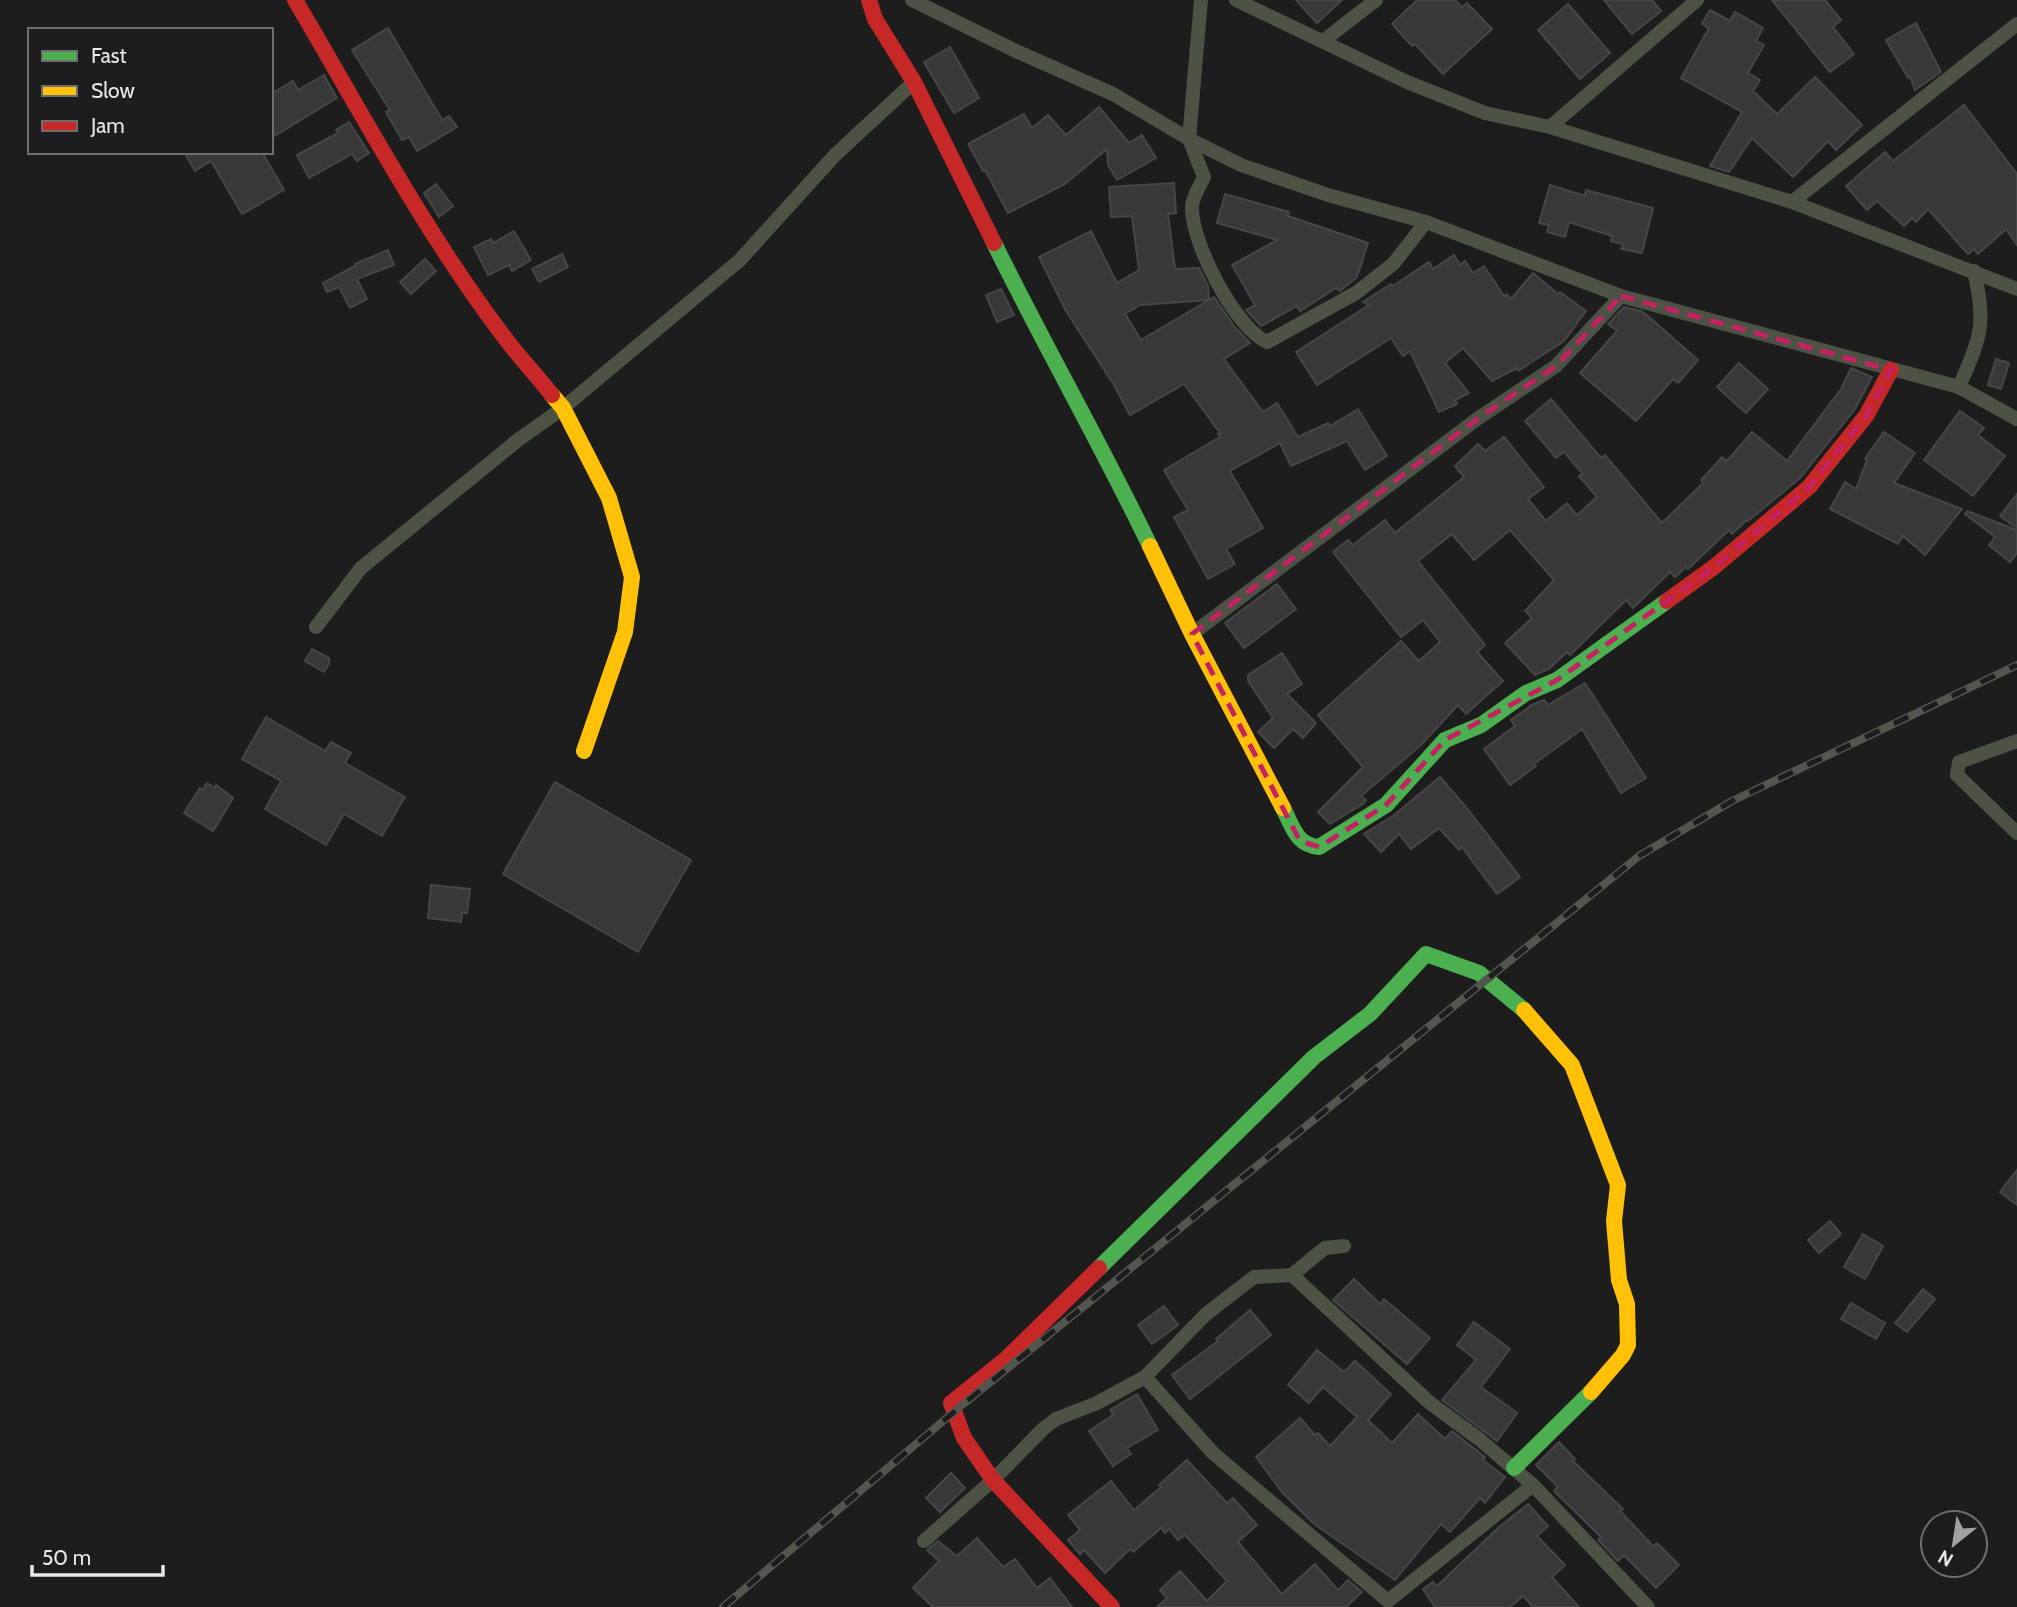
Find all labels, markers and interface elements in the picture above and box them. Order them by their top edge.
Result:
legend [28,28,273,154]
text: Fast [91,43,127,68]
text: Slow [91,78,135,103]
text: Jam [90,113,125,138]
north arrow [1919,1509,1989,1579]
scale bar [32,1534,163,1578]
text: 50 m [42,1545,91,1570]
text: N [1934,1545,1957,1572]

